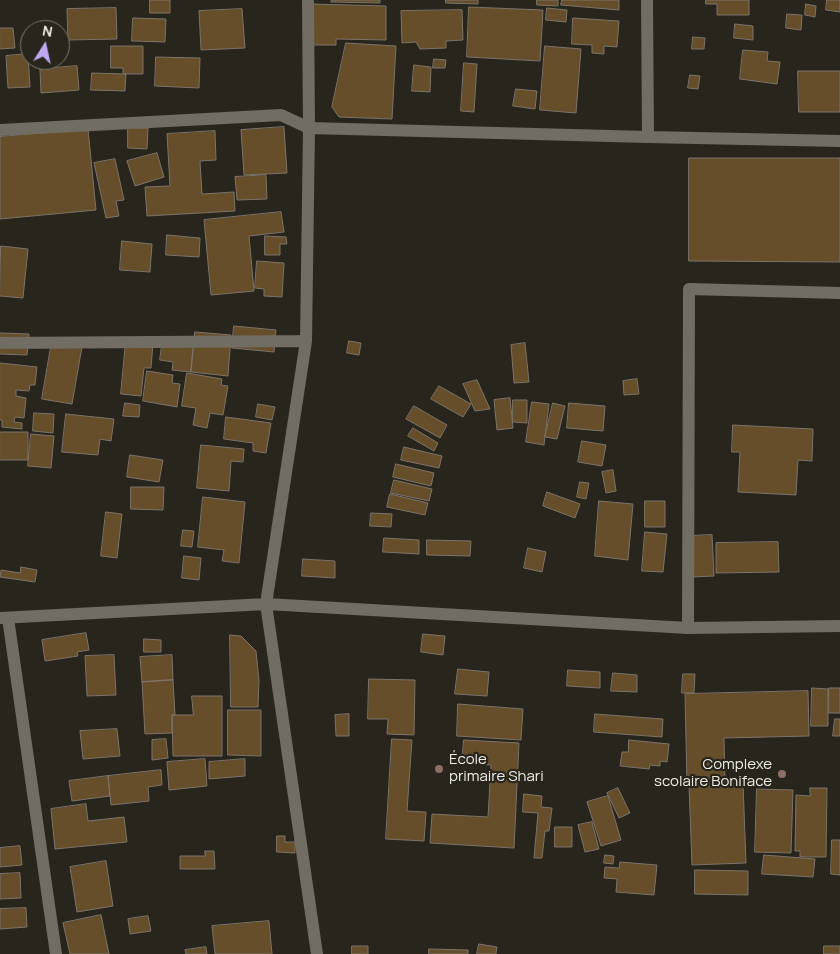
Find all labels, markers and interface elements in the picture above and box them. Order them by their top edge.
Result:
north arrow [20,20,70,70]
text: N [41,20,54,41]
place label: École primaire Shari [449,751,544,786]
place label: Complexe scolaire Boniface [654,756,772,791]
marker: École primaire Shari [433,763,445,775]
marker: Complexe scolaire Boniface [776,768,788,780]

